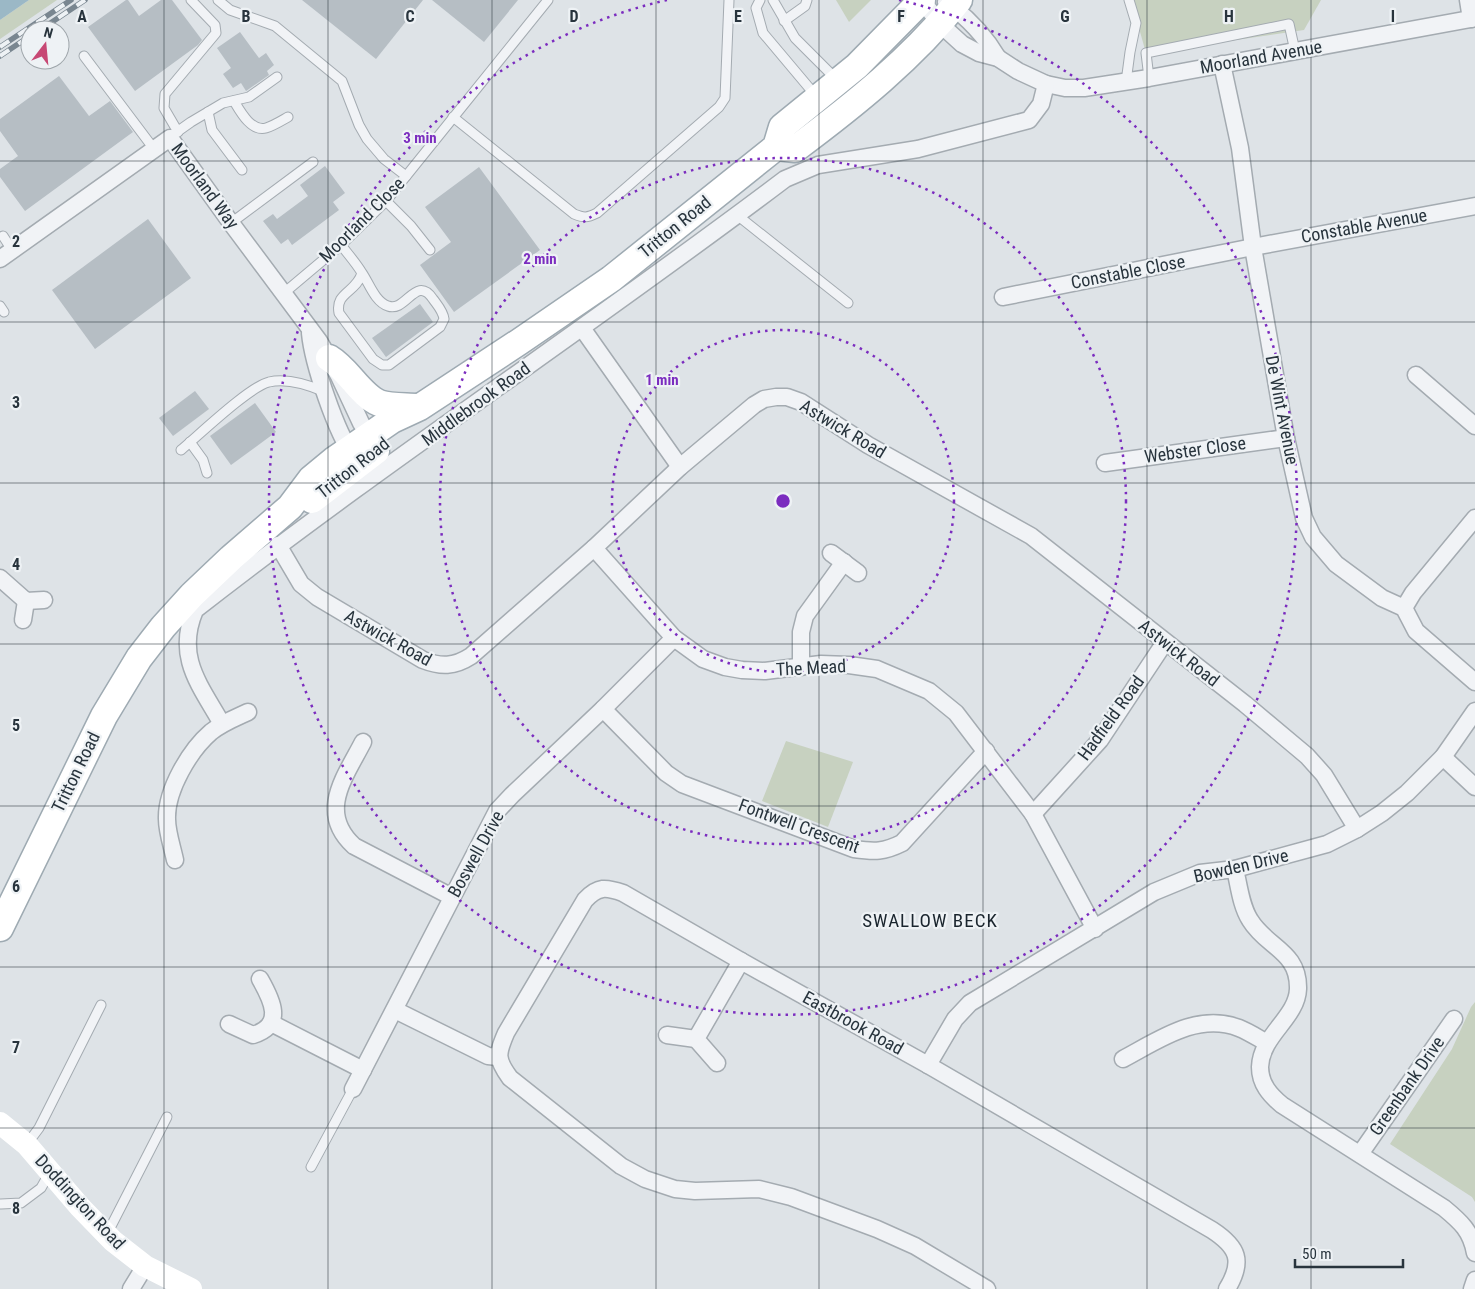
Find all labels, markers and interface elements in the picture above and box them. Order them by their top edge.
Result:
text: A [77,7,87,26]
text: B [242,7,251,26]
text: C [405,7,415,26]
text: D [569,7,579,26]
text: E [734,7,742,26]
text: F [897,7,905,26]
text: G [1060,7,1070,26]
text: H [1224,7,1234,26]
text: I [1391,7,1395,26]
north arrow [20,20,70,70]
text: N [42,24,55,41]
street label: Moorland Avenue [1198,35,1324,78]
text: 3 min [403,129,437,147]
street label: Moorland Way [167,139,244,233]
street label: Moorland Close [315,173,409,267]
street label: Tritton Road [634,191,715,262]
street label: Constable Avenue [1299,204,1429,247]
text: 2 [12,232,20,251]
text: 2 min [523,250,557,268]
street label: Constable Close [1069,250,1187,293]
street label: De Wint Avenue [1262,354,1303,466]
street label: Middlebrook Road [417,357,534,450]
text: 1 min [645,371,679,389]
text: 3 [12,393,20,412]
street label: Astwick Road [797,395,890,462]
street label: Webster Close [1143,432,1247,467]
street label: Tritton Road [312,433,393,503]
centre of rings [774,492,792,510]
text: 4 [12,555,20,574]
street label: Astwick Road [341,605,436,670]
street label: Astwick Road [1135,615,1224,691]
street label: The Mead [775,655,847,680]
street label: Hadfield Road [1073,671,1148,764]
text: 5 [12,716,20,735]
street label: Tritton Road [47,728,104,815]
street label: Fontwell Crescent [736,794,862,857]
street label: Boswell Drive [443,807,508,901]
street label: Bowden Drive [1191,844,1290,887]
text: 6 [12,877,20,896]
district label: SWALLOW BECK [862,909,998,932]
street label: Eastbrook Road [799,986,907,1059]
street label: Greenbank Drive [1365,1032,1448,1139]
text: 7 [12,1038,20,1057]
street label: Doddington Road [31,1150,130,1253]
text: 8 [12,1199,20,1218]
scale bar [1295,1236,1402,1268]
text: 50 m [1302,1245,1332,1263]

